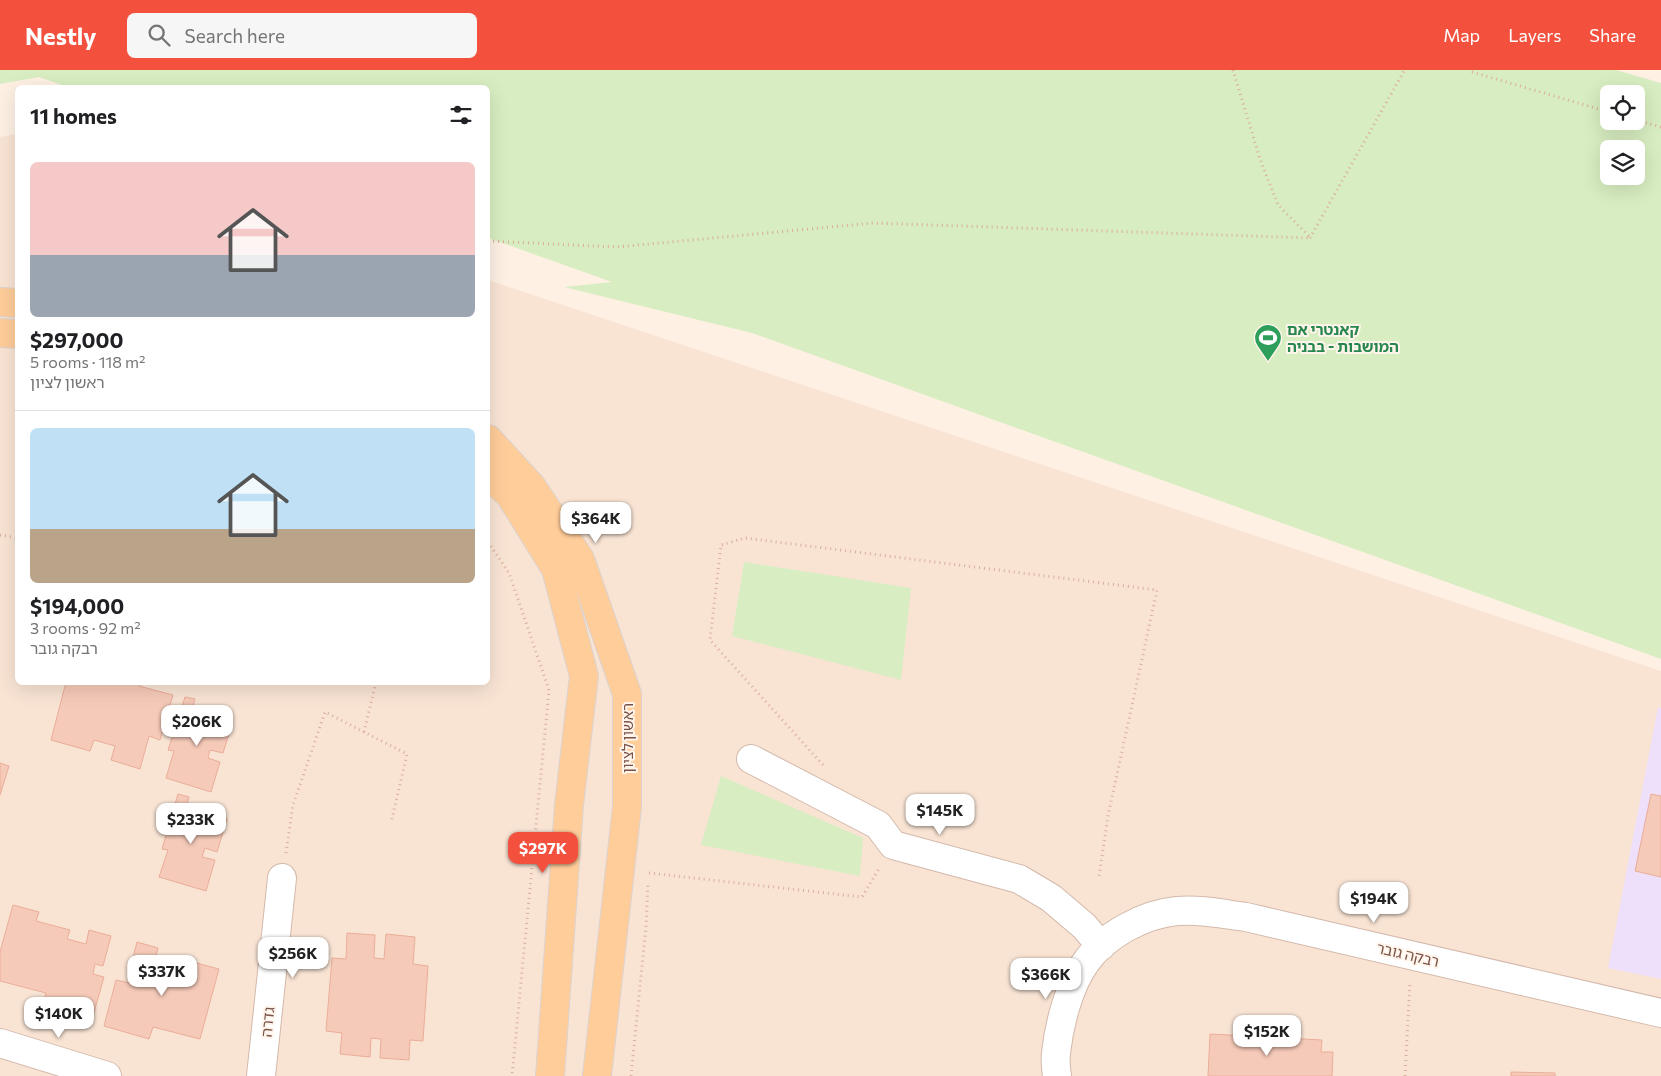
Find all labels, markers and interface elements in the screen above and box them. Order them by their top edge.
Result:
search box [127,13,477,58]
text: Nestly [25,21,97,50]
icon: search [145,21,173,49]
text: Search here [185,24,285,47]
text: Map [1443,24,1480,46]
text: Layers [1508,24,1561,46]
text: Share [1589,24,1636,46]
map controls [1600,85,1645,185]
button: locate [1600,85,1645,130]
icon: filters [447,101,475,129]
text: 11 homes [30,103,117,128]
button: layers [1600,140,1645,185]
icon: home [208,195,298,285]
place label: קאנטרי אם המושבות - בבניה [1287,320,1399,355]
sports icon: קאנטרי אם המושבות - בבניה [1253,323,1283,362]
text: $297,000 [30,327,123,352]
text: 5 rooms · 118 m² [30,352,145,371]
text: ראשון לציון [30,372,105,391]
icon: home [208,460,298,550]
pin: $364K [561,502,631,544]
text: $364K [571,508,621,527]
text: $194,000 [30,593,124,618]
text: 3 rooms · 92 m² [30,618,141,637]
text: רבקה גובר [30,638,98,657]
street label: ראשון לציון [618,703,636,773]
pin: $206K [162,704,232,747]
text: $206K [172,711,222,730]
pin: $145K [905,794,975,836]
text: $145K [917,800,963,819]
pin: $233K [156,802,226,845]
text: $233K [167,809,215,828]
pin: $297K [508,832,578,874]
text: $297K [519,838,567,857]
pin: $194K [1339,882,1409,924]
text: $194K [1350,888,1398,907]
pin: $256K [258,936,328,979]
street label: רבקה גובר [1375,938,1441,970]
text: $256K [269,943,317,962]
pin: $337K [127,954,197,997]
pin: $366K [1011,958,1081,1000]
text: $337K [138,961,186,980]
text: $366K [1021,964,1071,983]
pin: $140K [24,996,94,1039]
text: $140K [35,1003,83,1022]
street label: גדרה [256,1006,278,1038]
pin: $152K [1232,1014,1302,1057]
text: $152K [1244,1021,1290,1040]

